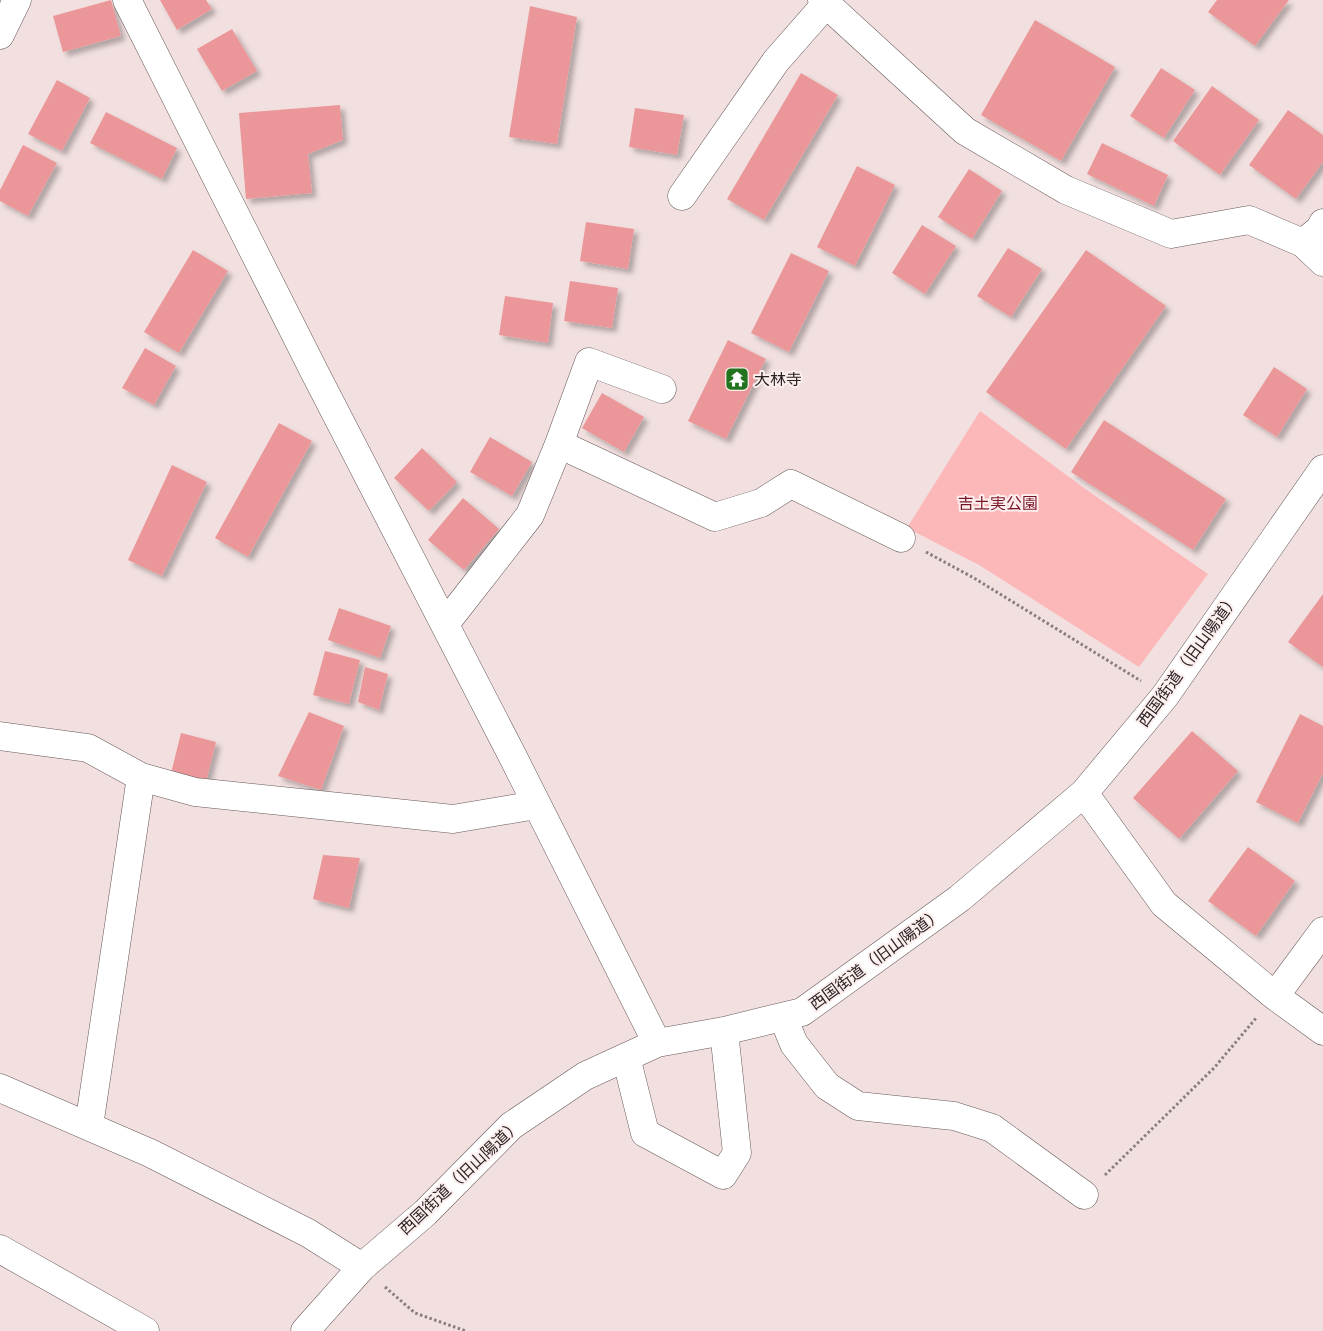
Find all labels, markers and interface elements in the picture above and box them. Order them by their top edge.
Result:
temple icon: 大林寺 [724,366,750,392]
place label: 大林寺 [754,370,802,389]
park label: 吉土実公園 [958,494,1038,513]
street label: 西国街道（旧山陽道） [1133,590,1243,730]
street label: 西国街道（旧山陽道） [806,904,946,1014]
street label: 西国街道（旧山陽道） [395,1115,525,1239]

